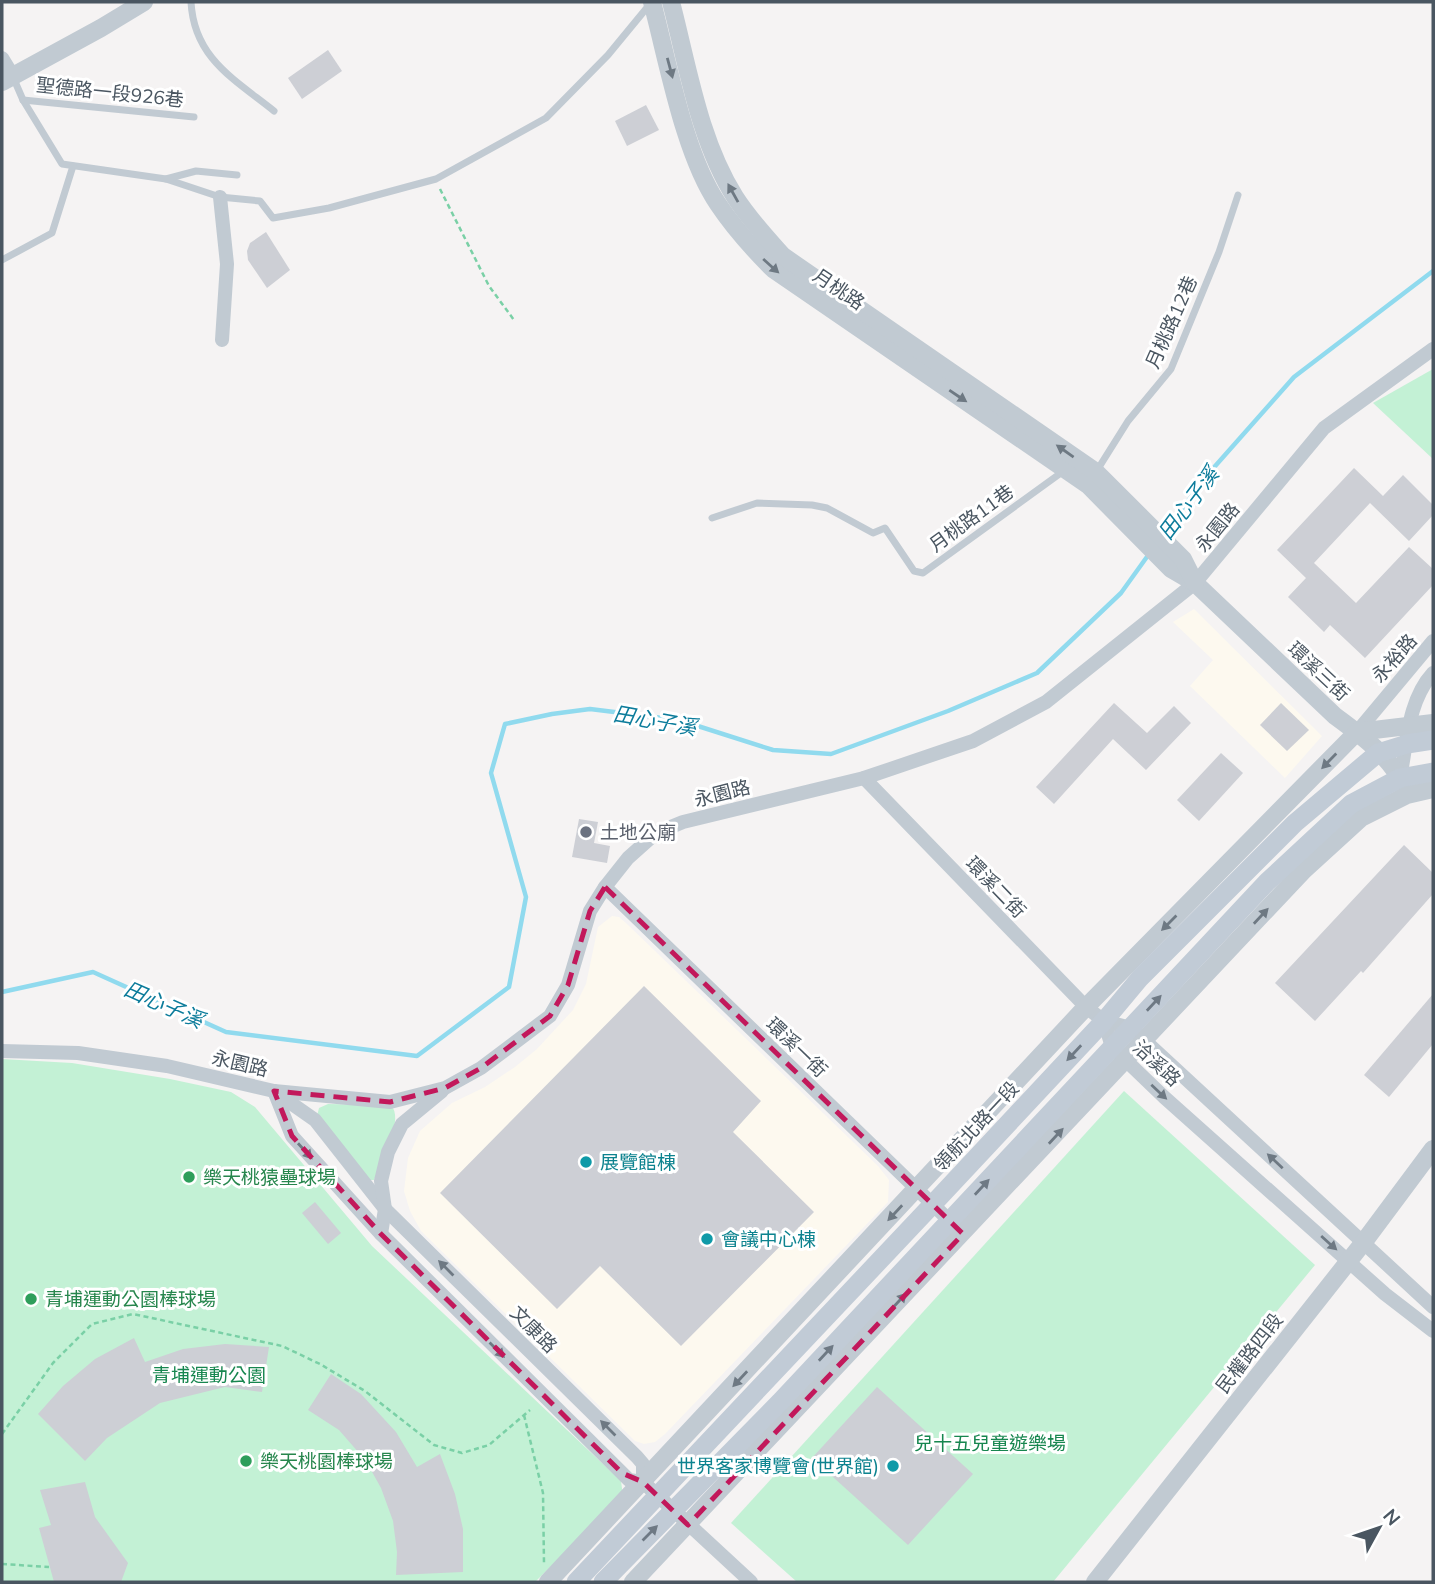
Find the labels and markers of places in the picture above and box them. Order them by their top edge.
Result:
place label: 土地公廟 [600,820,676,844]
marker: 土地公廟 [578,824,594,840]
place label: 展覽館棟 [600,1150,676,1174]
marker: 展覽館棟 [578,1154,594,1170]
place label: 樂天桃猿壘球場 [203,1165,336,1189]
marker: 樂天桃猿壘球場 [181,1169,197,1185]
place label: 會議中心棟 [721,1227,816,1251]
marker: 會議中心棟 [699,1231,715,1247]
place label: 青埔運動公園棒球場 [45,1287,216,1311]
marker: 青埔運動公園棒球場 [23,1291,39,1307]
place label: 樂天桃園棒球場 [260,1449,393,1473]
marker: 樂天桃園棒球場 [238,1453,254,1469]
place label: 世界客家博覽會(世界館) [677,1454,879,1478]
marker: 世界客家博覽會(世界館) [885,1458,901,1474]

